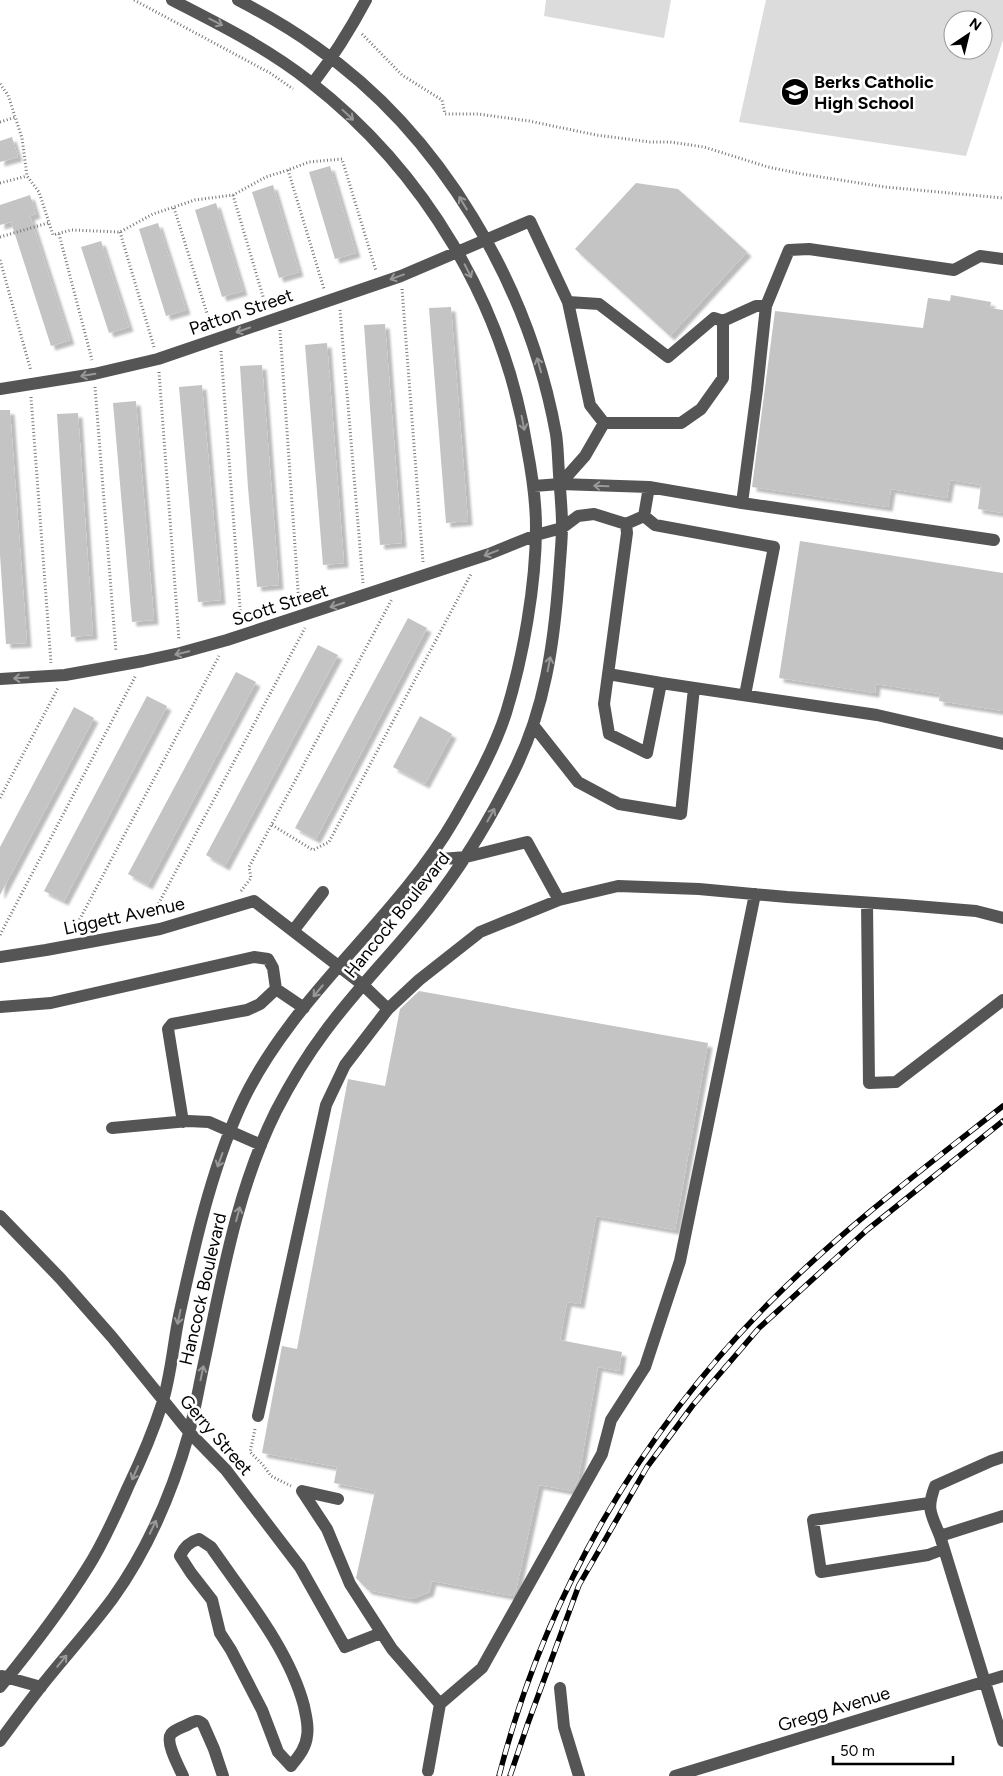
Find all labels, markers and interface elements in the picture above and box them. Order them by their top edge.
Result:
north arrow [943,10,993,60]
text: N [966,15,984,35]
one-way arrow [208,17,223,27]
place label: Berks Catholic High School [814,71,934,114]
school or university icon: Berks Catholic High School [780,77,810,107]
one-way arrow [342,109,355,121]
one-way arrow [457,196,467,210]
one-way arrow [464,263,473,278]
one-way arrow [390,273,405,282]
street label: Patton Street [186,284,296,340]
one-way arrow [236,325,252,335]
one-way arrow [534,357,543,373]
one-way arrow [80,371,96,381]
one-way arrow [519,415,528,431]
one-way arrow [593,481,609,490]
one-way arrow [484,549,499,559]
street label: Scott Street [229,579,331,631]
one-way arrow [329,600,345,610]
one-way arrow [174,649,190,658]
one-way arrow [545,657,554,673]
one-way arrow [14,673,30,682]
one-way arrow [487,808,496,823]
street label: Hancock Boulevard [339,848,455,982]
street label: Liggett Avenue [61,892,187,940]
one-way arrow [313,984,324,997]
one-way arrow [215,1152,224,1168]
one-way arrow [234,1207,243,1223]
street label: Hancock Boulevard [175,1211,231,1367]
one-way arrow [174,1309,183,1325]
one-way arrow [198,1365,207,1381]
street label: Gerry Street [175,1390,257,1480]
one-way arrow [129,1465,139,1480]
one-way arrow [149,1520,158,1535]
one-way arrow [56,1655,67,1668]
street label: Gregg Avenue [775,1681,893,1736]
scale bar [833,1734,953,1766]
text: 50 m [840,1742,875,1760]

